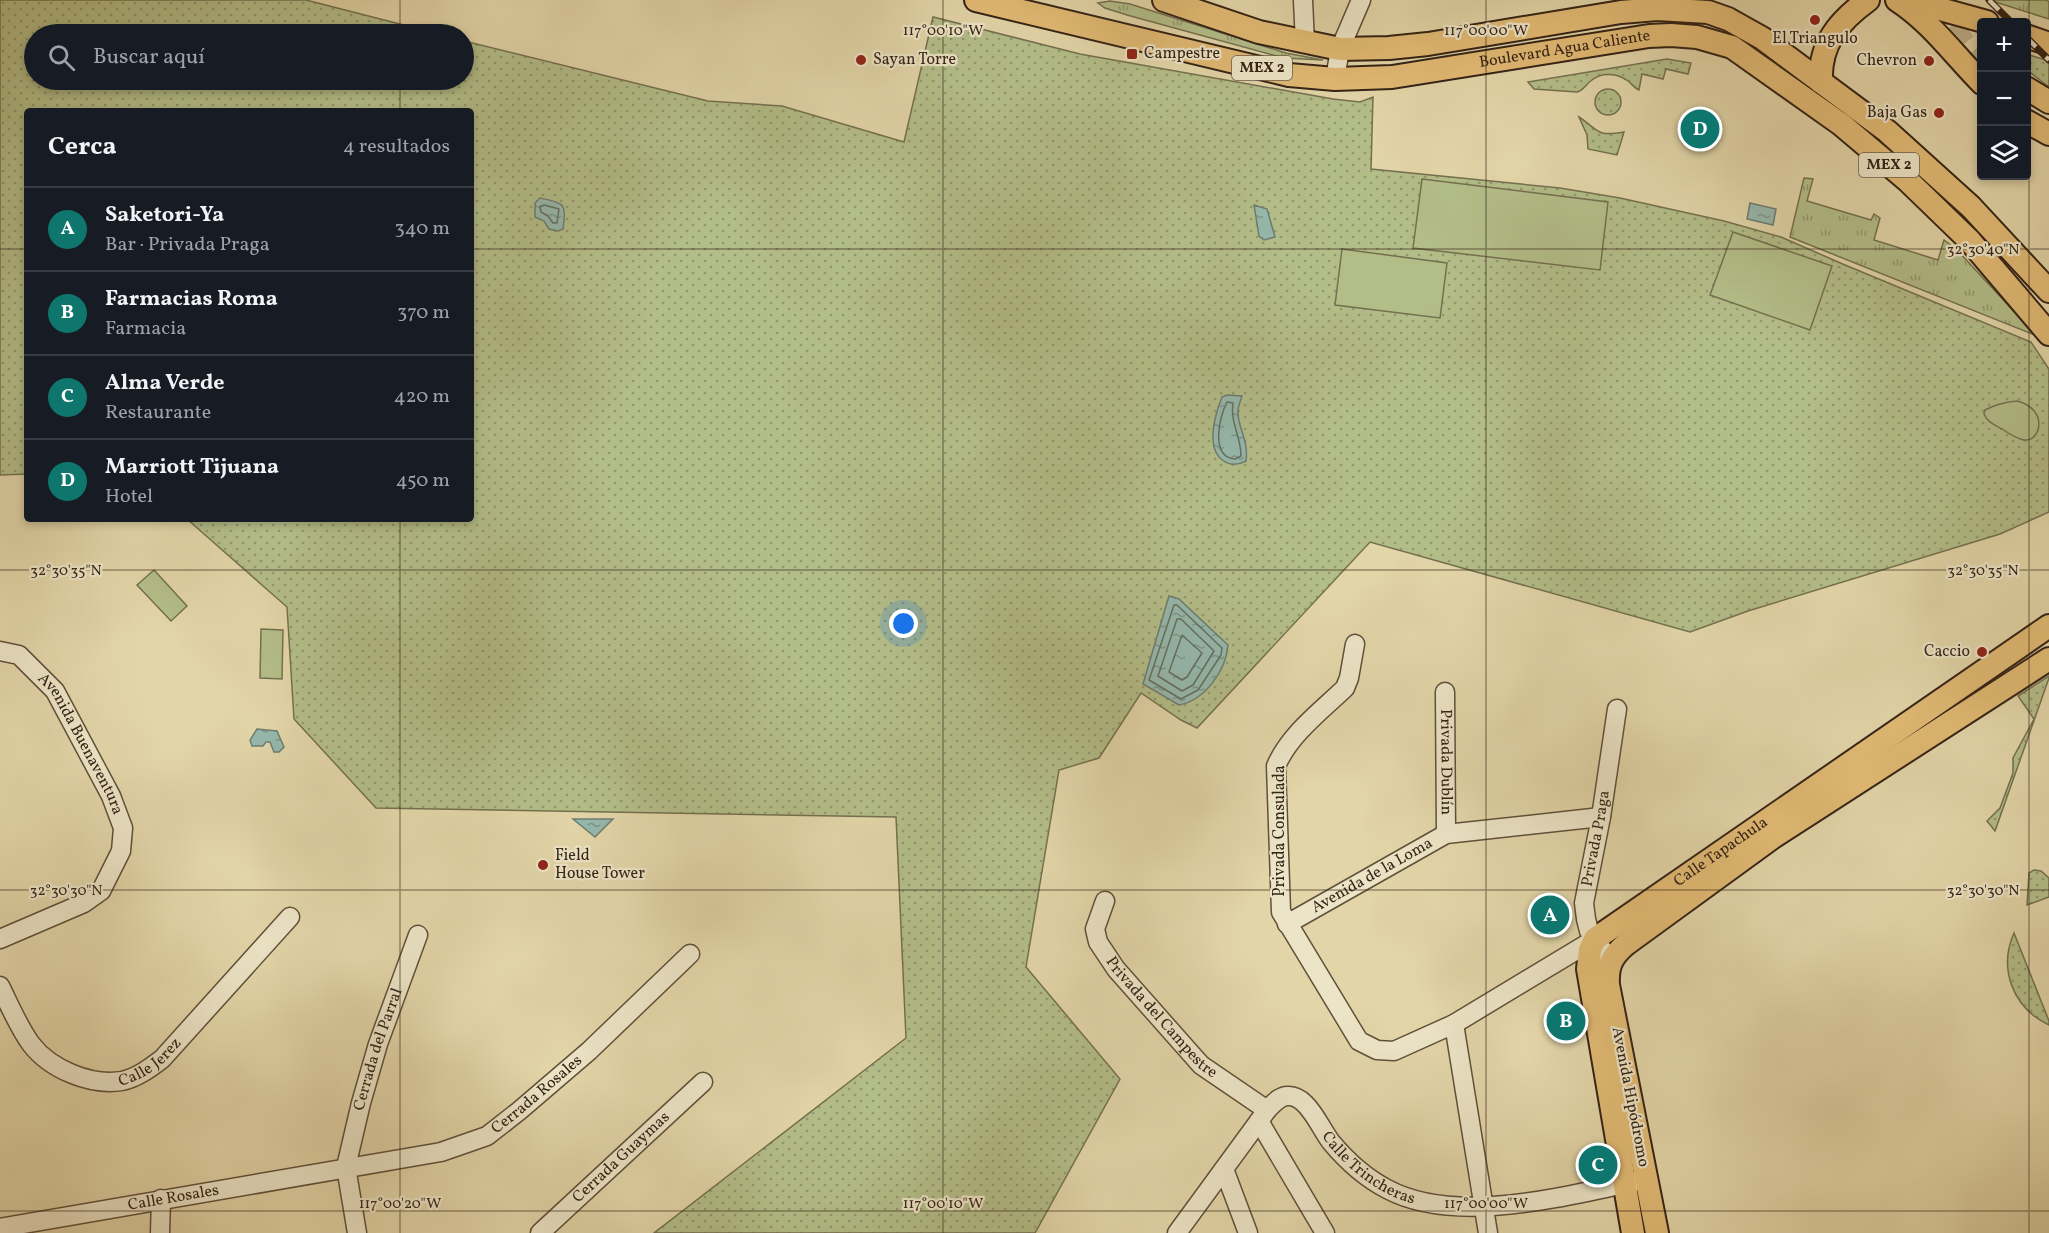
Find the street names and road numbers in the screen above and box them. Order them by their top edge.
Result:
street label: Boulevard Agua Caliente [1478,25,1652,74]
road number: MEX 2 [1232,56,1292,80]
road number: MEX 2 [1859,153,1919,177]
street label: Avenida Buenaventura [32,668,128,818]
street label: Privada Dublín [1434,709,1457,815]
street label: Privada Consulada [1269,765,1291,897]
street label: Privada Praga [1576,789,1616,889]
street label: Calle Tapachula [1669,812,1773,892]
street label: Avenida de la Loma [1308,833,1437,919]
street label: Privada del Campestre [1100,952,1222,1084]
street label: Cerrada del Parral [349,985,409,1113]
street label: Avenida Hipódromo [1606,1025,1654,1169]
street label: Calle Jerez [116,1033,187,1092]
street label: Cerrada Rosales [487,1050,587,1140]
street label: Cerrada Guaymas [568,1107,675,1208]
street label: Calle Trincheras [1316,1127,1418,1210]
street label: Calle Rosales [126,1179,221,1217]

